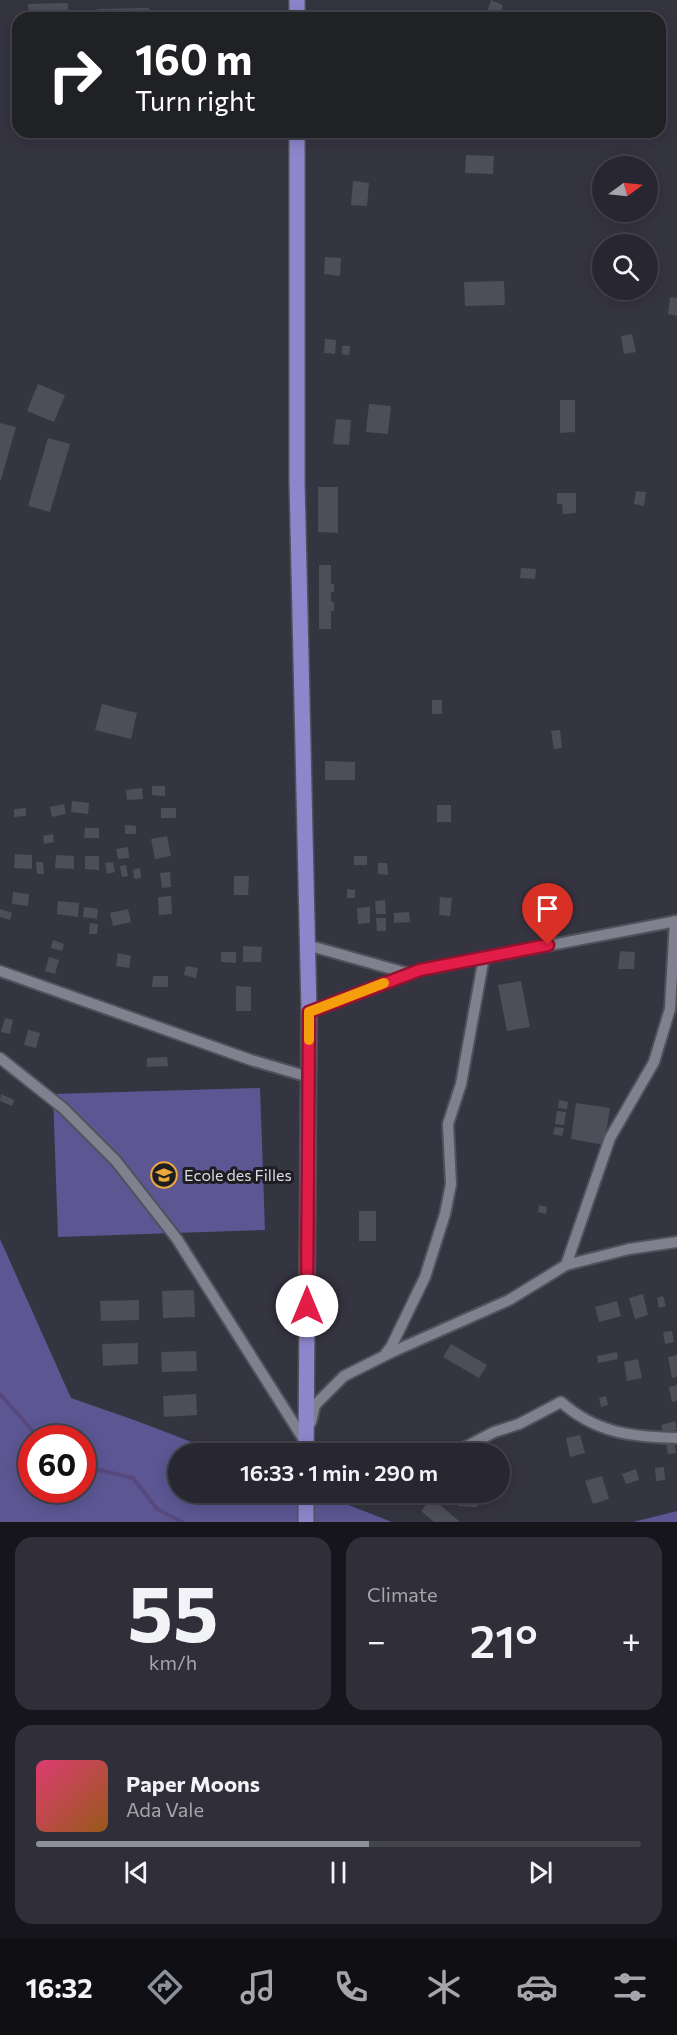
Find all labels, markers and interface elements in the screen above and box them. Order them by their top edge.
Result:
text: 160 m [135,32,253,84]
icon: right [36,36,114,114]
text: Turn right [135,84,255,117]
north arrow [592,156,658,222]
map controls [592,156,658,300]
button: search [592,234,658,300]
pin [522,883,573,945]
icon: arrive [531,892,564,925]
school or university icon: Ecole des Filles [149,1160,179,1190]
place label: Ecole des Filles [184,1165,292,1184]
position arrow [275,1274,339,1338]
speed limit sign: 60 [18,1425,96,1503]
text: 16:33 · 1 min · 290 m [240,1459,438,1486]
text: 55 [128,1563,218,1658]
text: Climate [367,1582,437,1606]
text: 21° [470,1612,538,1667]
text: − [367,1619,386,1660]
text: + [622,1619,641,1660]
text: km/h [149,1650,197,1674]
text: Paper Moons [126,1770,260,1797]
text: Ada Vale [126,1797,204,1821]
icon: previous [120,1856,153,1889]
icon: pause [322,1856,355,1889]
icon: next [524,1856,557,1889]
icon: directions [144,1966,186,2008]
icon: music [237,1966,279,2008]
icon: phone [330,1966,372,2008]
icon: climate [423,1966,465,2008]
icon: car [516,1966,558,2008]
icon: filters [609,1966,651,2008]
text: 16:32 [26,1971,93,2004]

